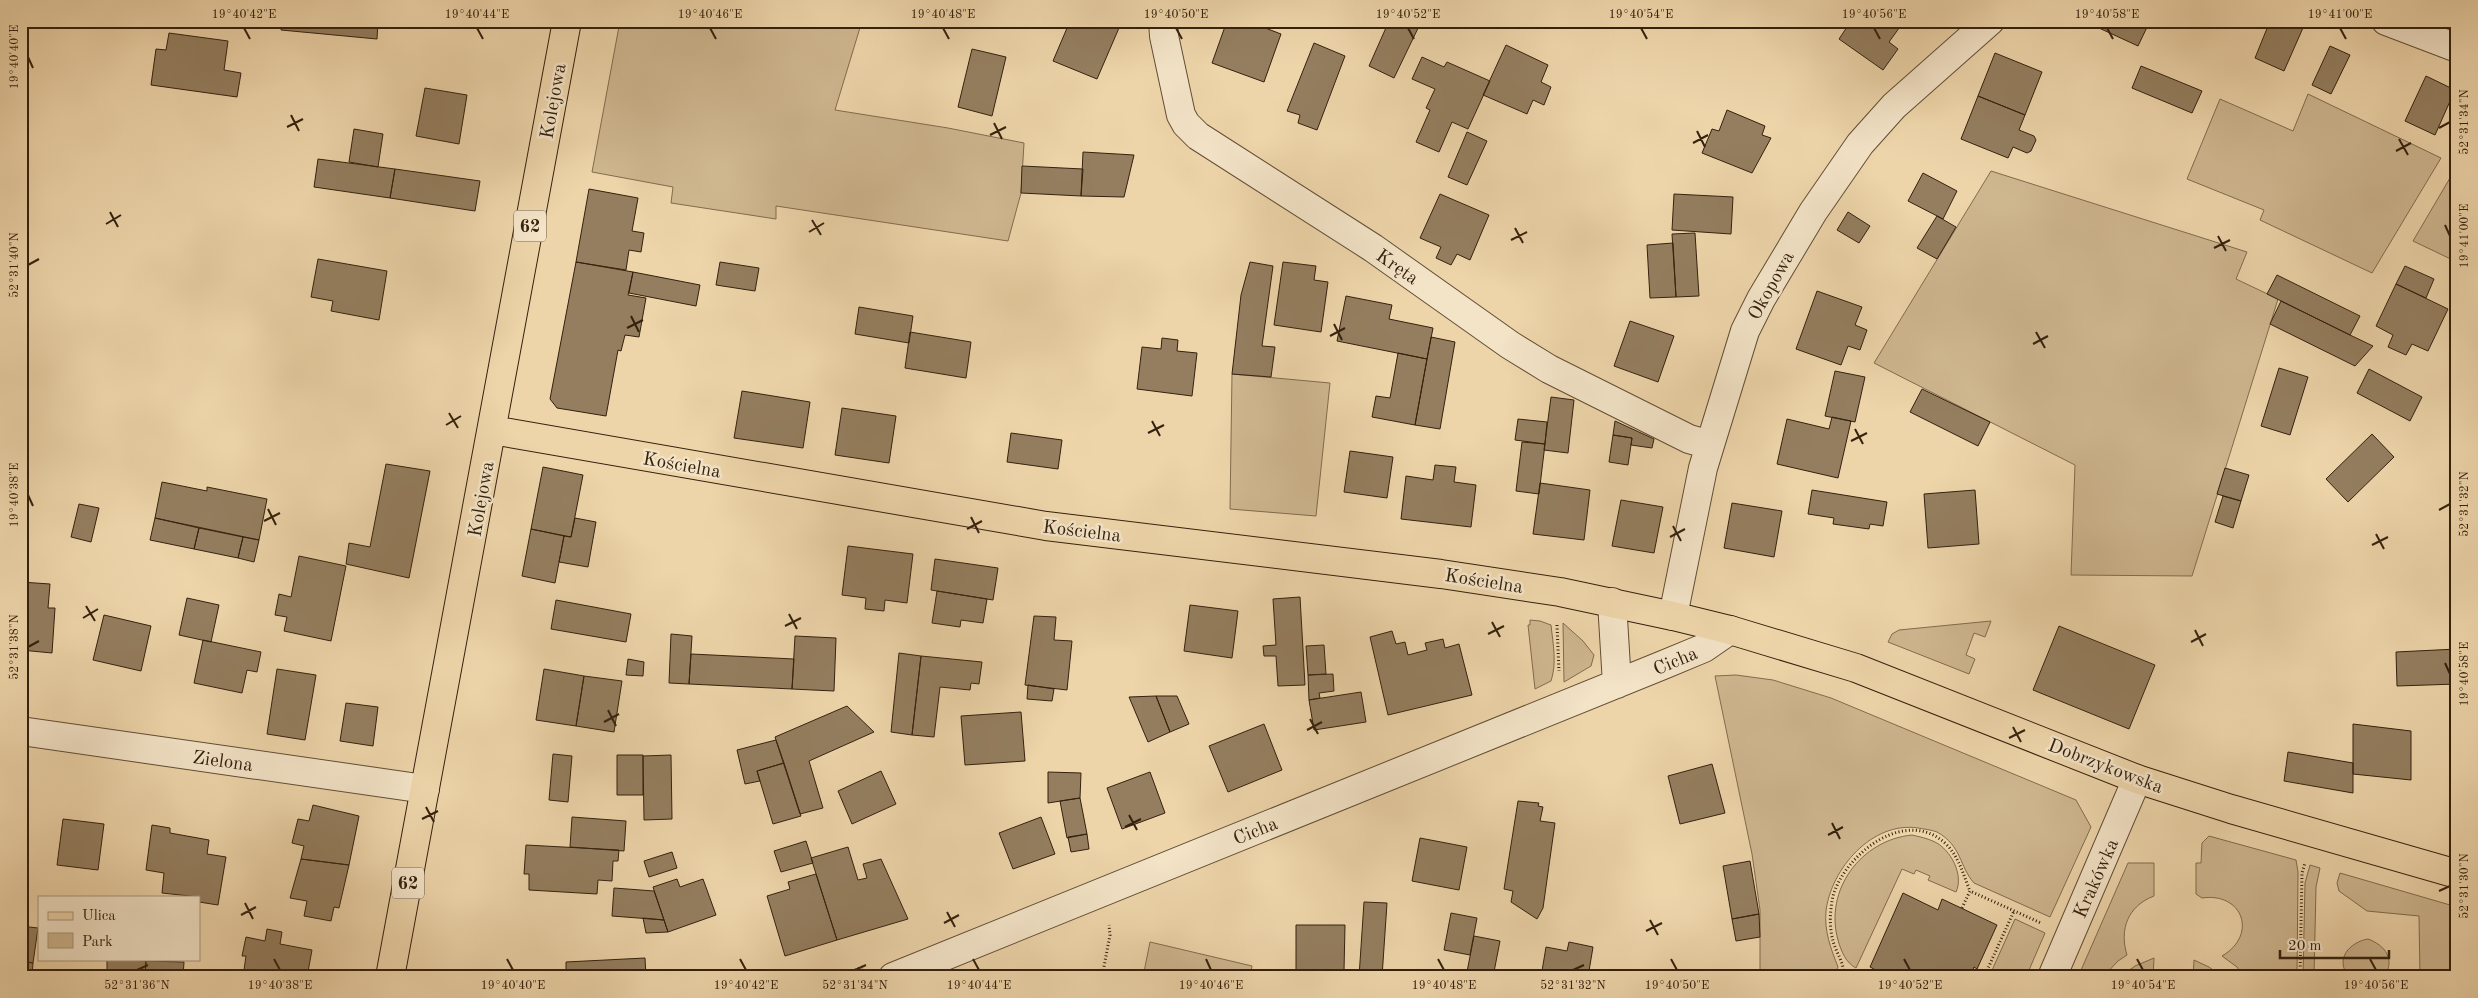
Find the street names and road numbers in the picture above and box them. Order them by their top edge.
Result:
street label: Kolejowa [538,62,571,141]
road number: 62 [514,210,546,242]
street label: Kręta [1372,247,1422,290]
street label: Okopowa [1746,248,1799,324]
street label: Kościelna [641,450,723,483]
street label: Kolejowa [466,460,499,539]
street label: Kościelna [1041,518,1123,547]
street label: Kościelna [1443,567,1525,598]
street label: Cicha [1651,644,1701,680]
street label: Dobrzykowska [2045,737,2166,798]
street label: Zielona [191,749,255,776]
street label: Cicha [1231,815,1281,850]
street label: Krakówka [2071,836,2123,922]
road number: 62 [392,868,424,898]

